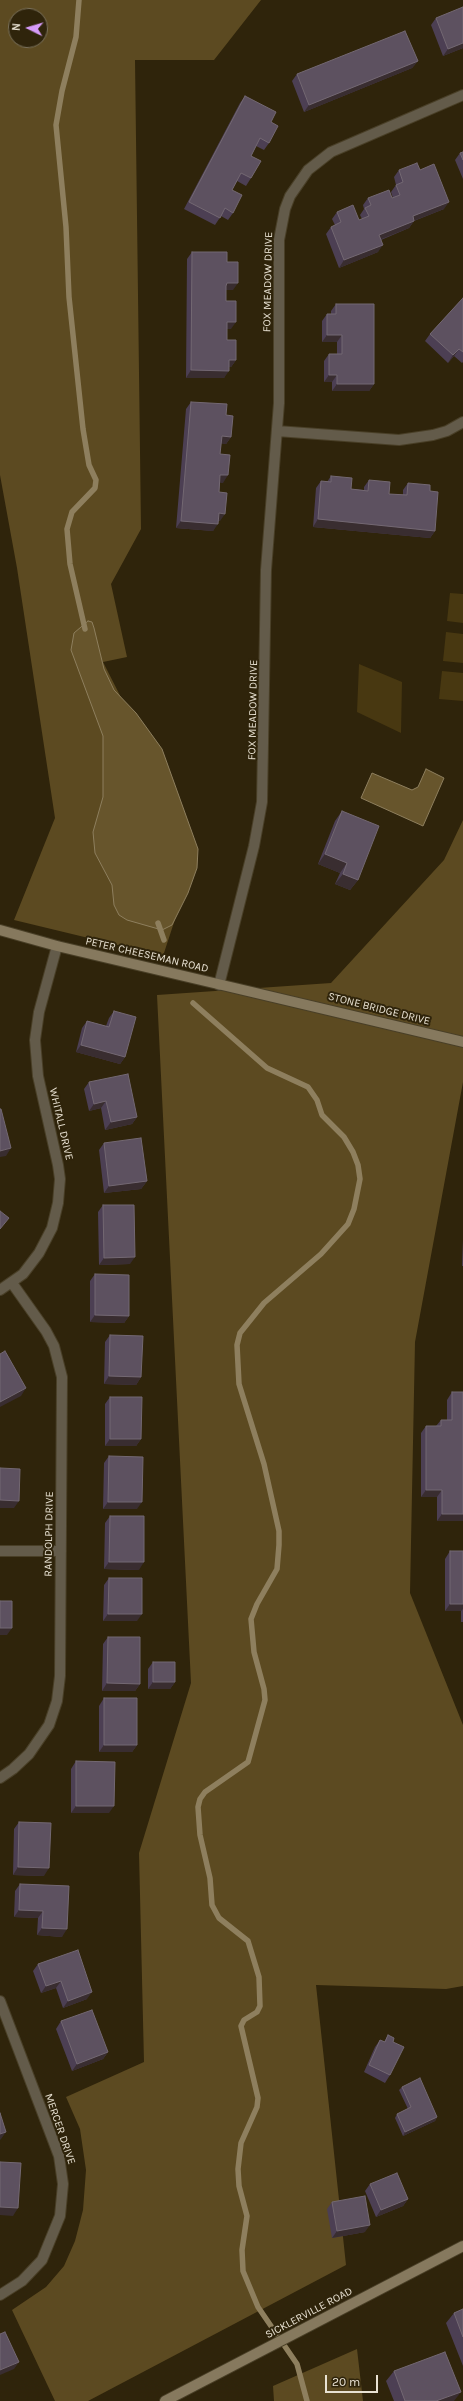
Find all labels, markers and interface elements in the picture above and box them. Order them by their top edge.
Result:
north arrow [8,8,48,48]
text: N [10,23,23,32]
street label: FOX MEADOW DRIVE [261,232,275,332]
street label: FOX MEADOW DRIVE [246,660,260,760]
street label: PETER CHEESEMAN ROAD [84,934,210,976]
street label: STONE BRIDGE DRIVE [327,990,431,1028]
street label: WHITALL DRIVE [46,1086,76,1162]
street label: RANDOLPH DRIVE [42,1491,56,1577]
street label: MERCER DRIVE [42,2092,78,2166]
street label: SICKLERVILLE ROAD [263,2284,355,2342]
scale bar [327,2367,380,2393]
text: 20 m [332,2375,360,2389]

